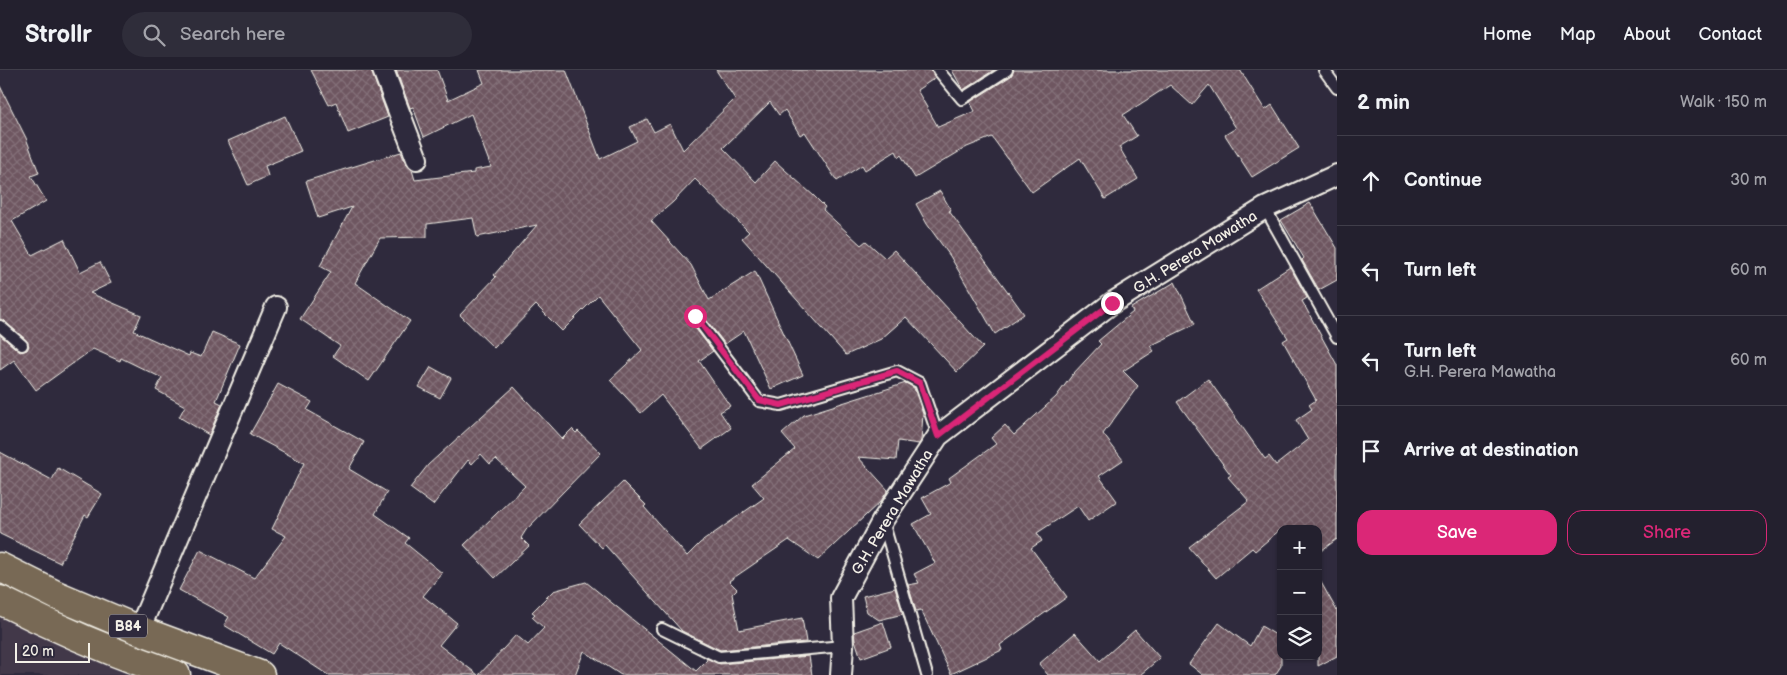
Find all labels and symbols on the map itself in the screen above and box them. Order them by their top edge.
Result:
street label: G.H. Perera Mawatha [1130,207,1261,298]
route end [1101,292,1124,315]
route start [684,305,707,328]
street label: G.H. Perera Mawatha [848,446,937,578]
road number: B84 [109,614,147,638]
scale bar [15,640,90,663]

